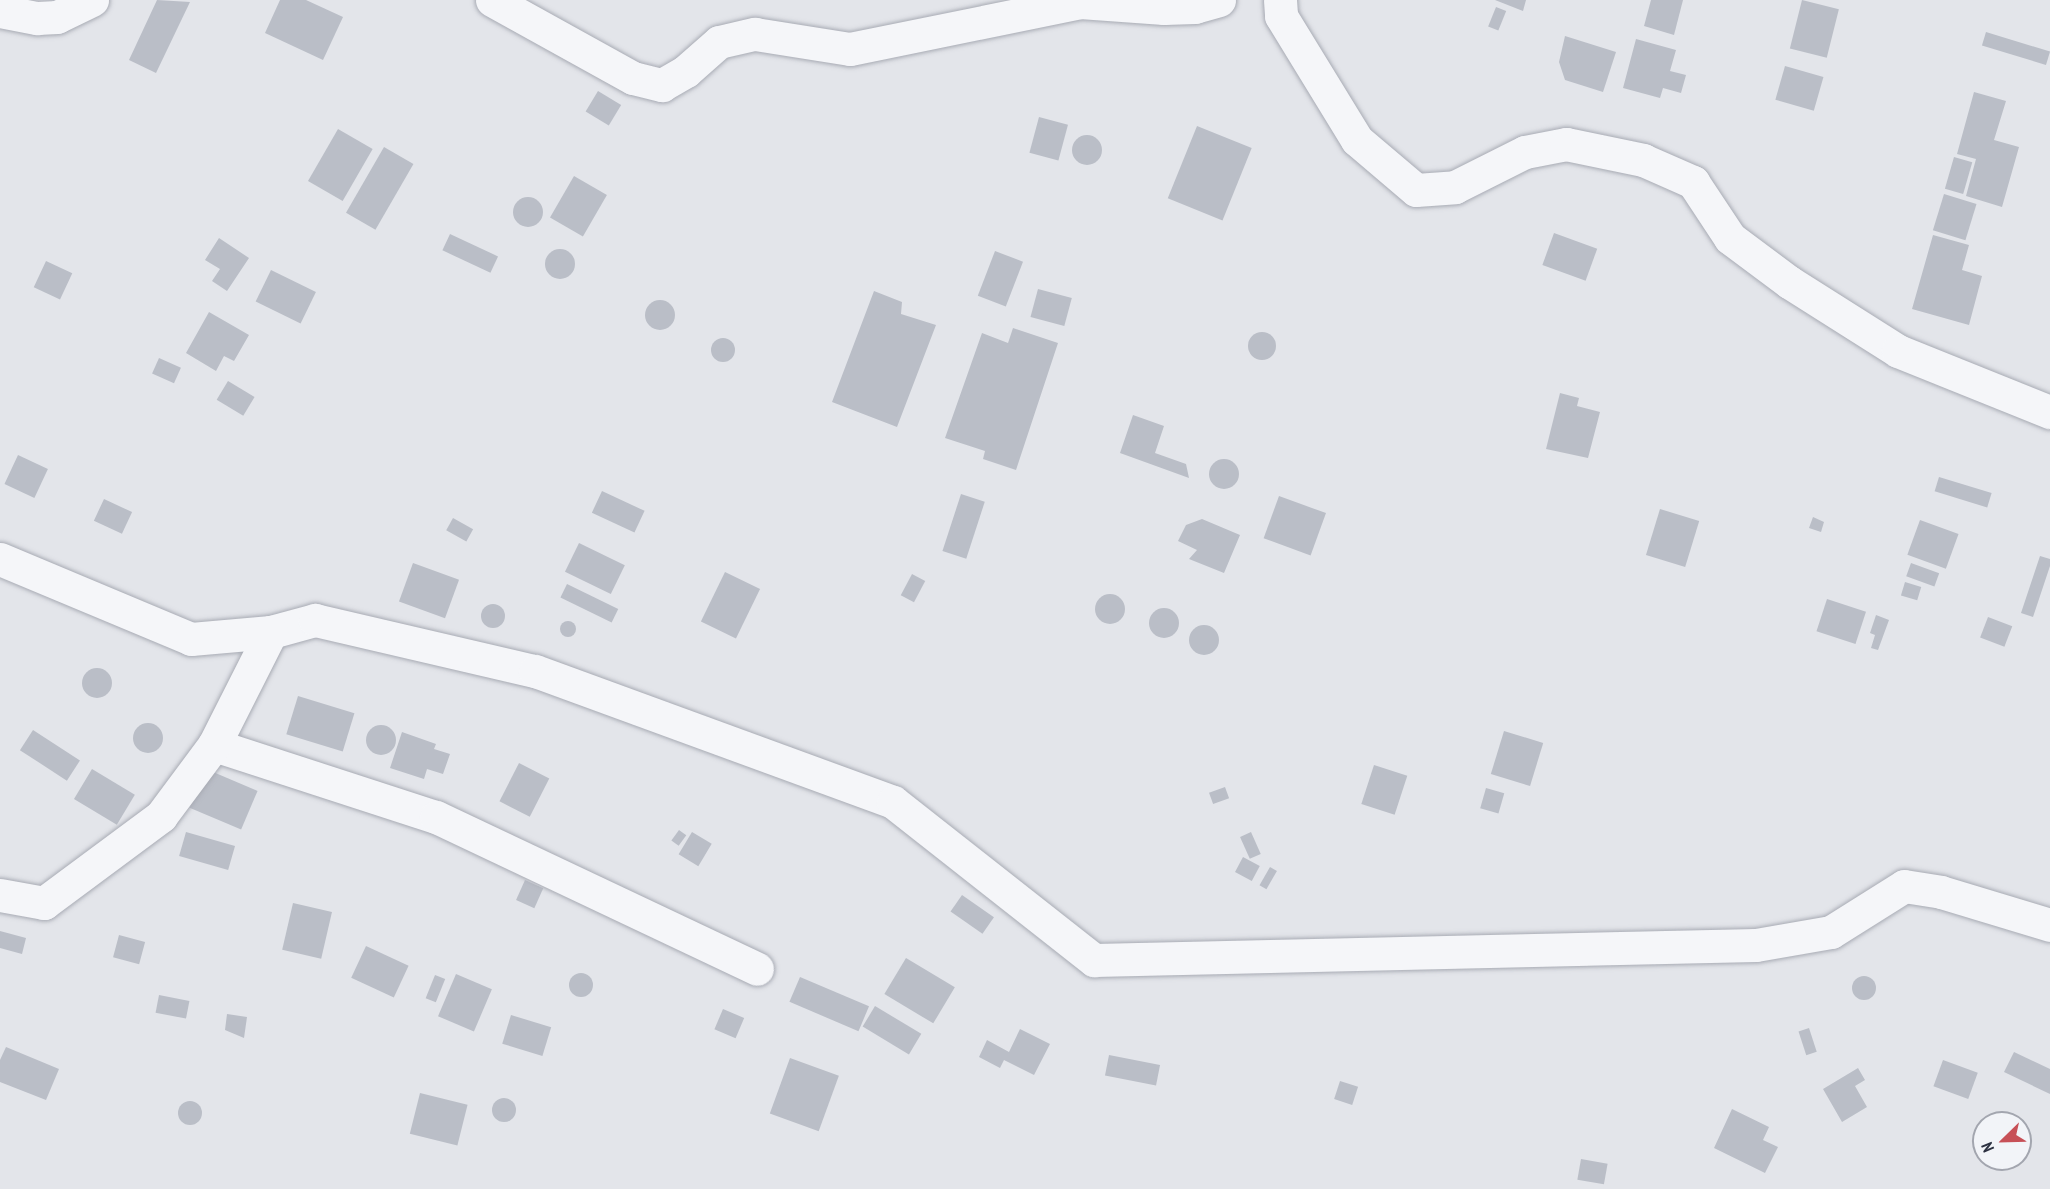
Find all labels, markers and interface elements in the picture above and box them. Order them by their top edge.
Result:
north arrow [1972,1111,2032,1171]
text: N [1976,1139,1998,1155]

